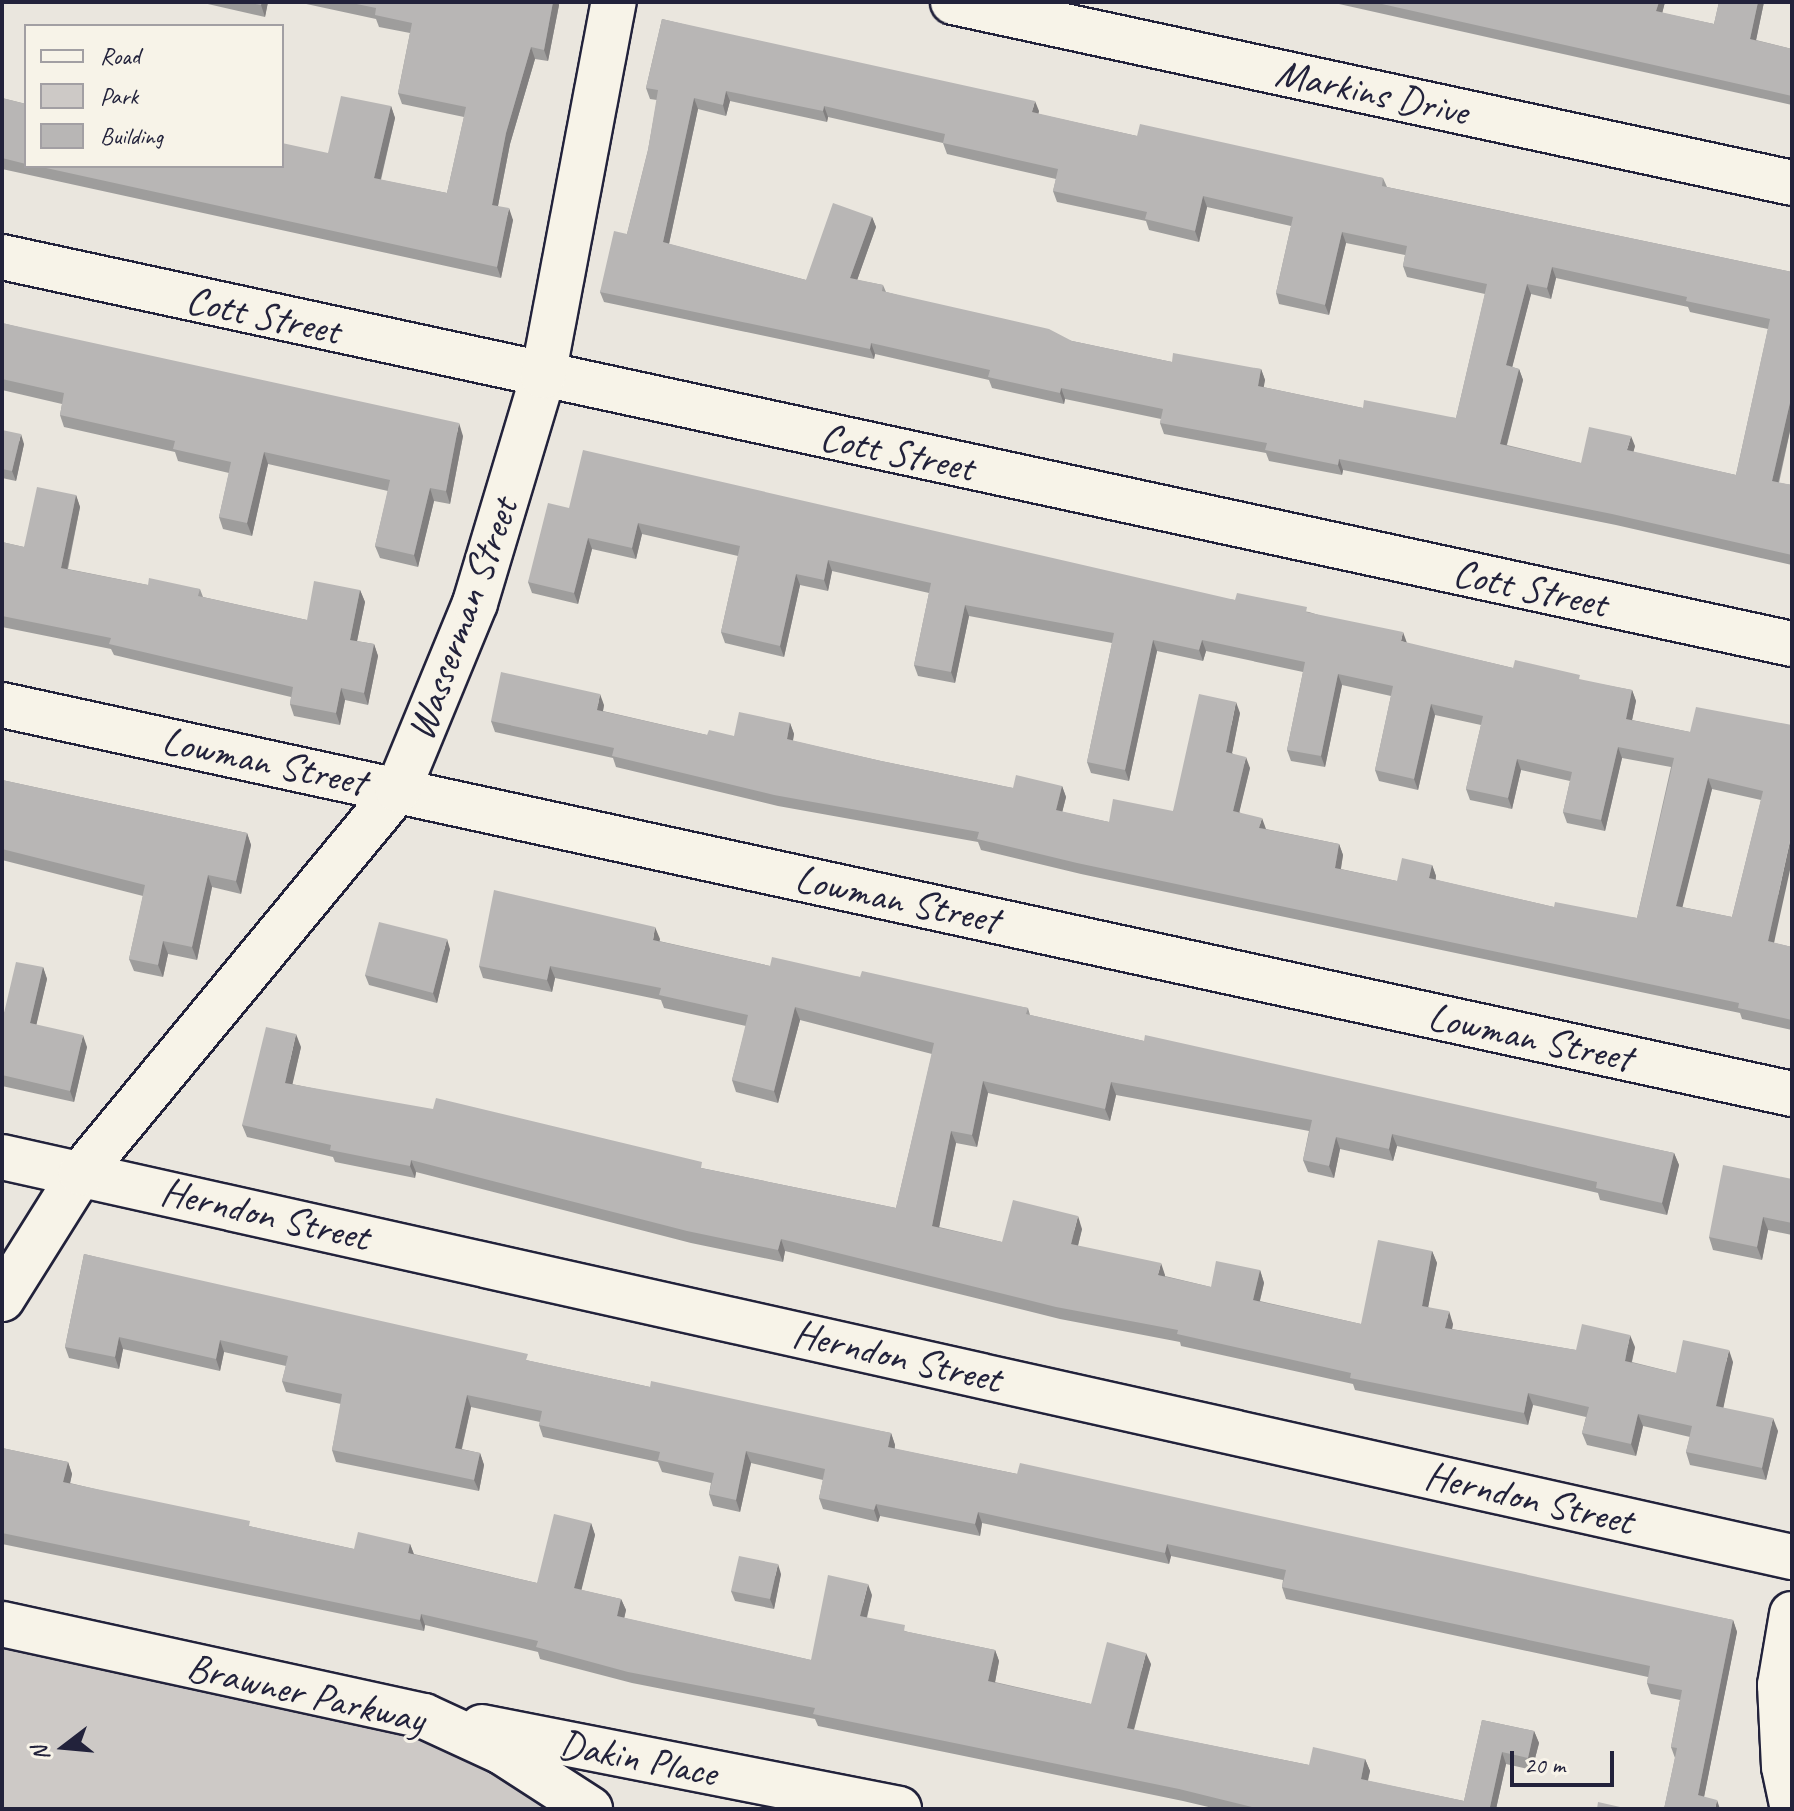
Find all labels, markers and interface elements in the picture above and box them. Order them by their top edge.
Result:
legend [24,24,284,168]
text: Road [100,41,140,71]
street label: Markins Drive [1271,48,1473,136]
text: Park [100,81,138,111]
text: Building [100,121,163,151]
street label: Cott Street [182,275,344,355]
street label: Cott Street [816,412,978,492]
street label: Wasserman Street [396,491,528,747]
street label: Cott Street [1449,548,1611,628]
street label: Lowman Street [158,716,370,806]
street label: Lowman Street [791,854,1003,944]
street label: Lowman Street [1424,992,1636,1082]
street label: Herndon Street [156,1167,374,1261]
street label: Herndon Street [788,1309,1006,1403]
street label: Herndon Street [1420,1451,1638,1545]
street label: Brawner Parkway [183,1642,429,1744]
north arrow [24,1707,104,1787]
street label: Dakin Place [555,1719,721,1797]
scale bar [1514,1735,1618,1785]
text: N [26,1743,56,1764]
text: 20 m [1524,1750,1565,1780]

